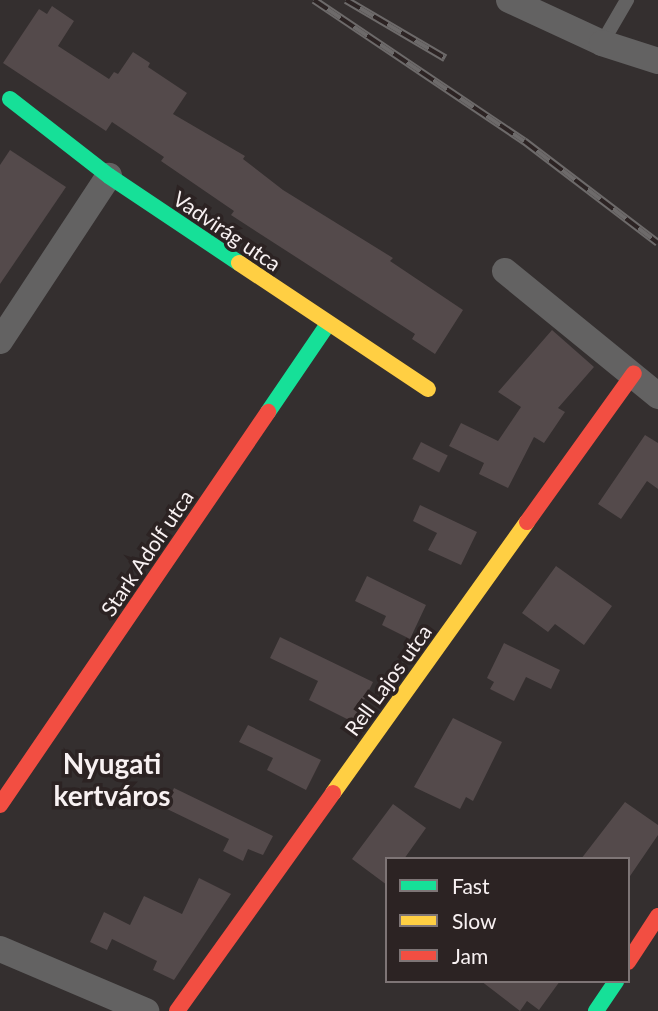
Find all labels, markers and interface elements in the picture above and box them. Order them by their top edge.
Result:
street label: Vadvirág utca [168,186,286,276]
street label: Stark Adolf utca [95,485,199,621]
street label: Rell Lajos utca [339,620,437,740]
district label: Nyugati kertváros [53,746,171,812]
legend [385,857,630,983]
text: Fast [452,873,489,898]
text: Slow [452,908,496,933]
text: Jam [452,943,488,968]

